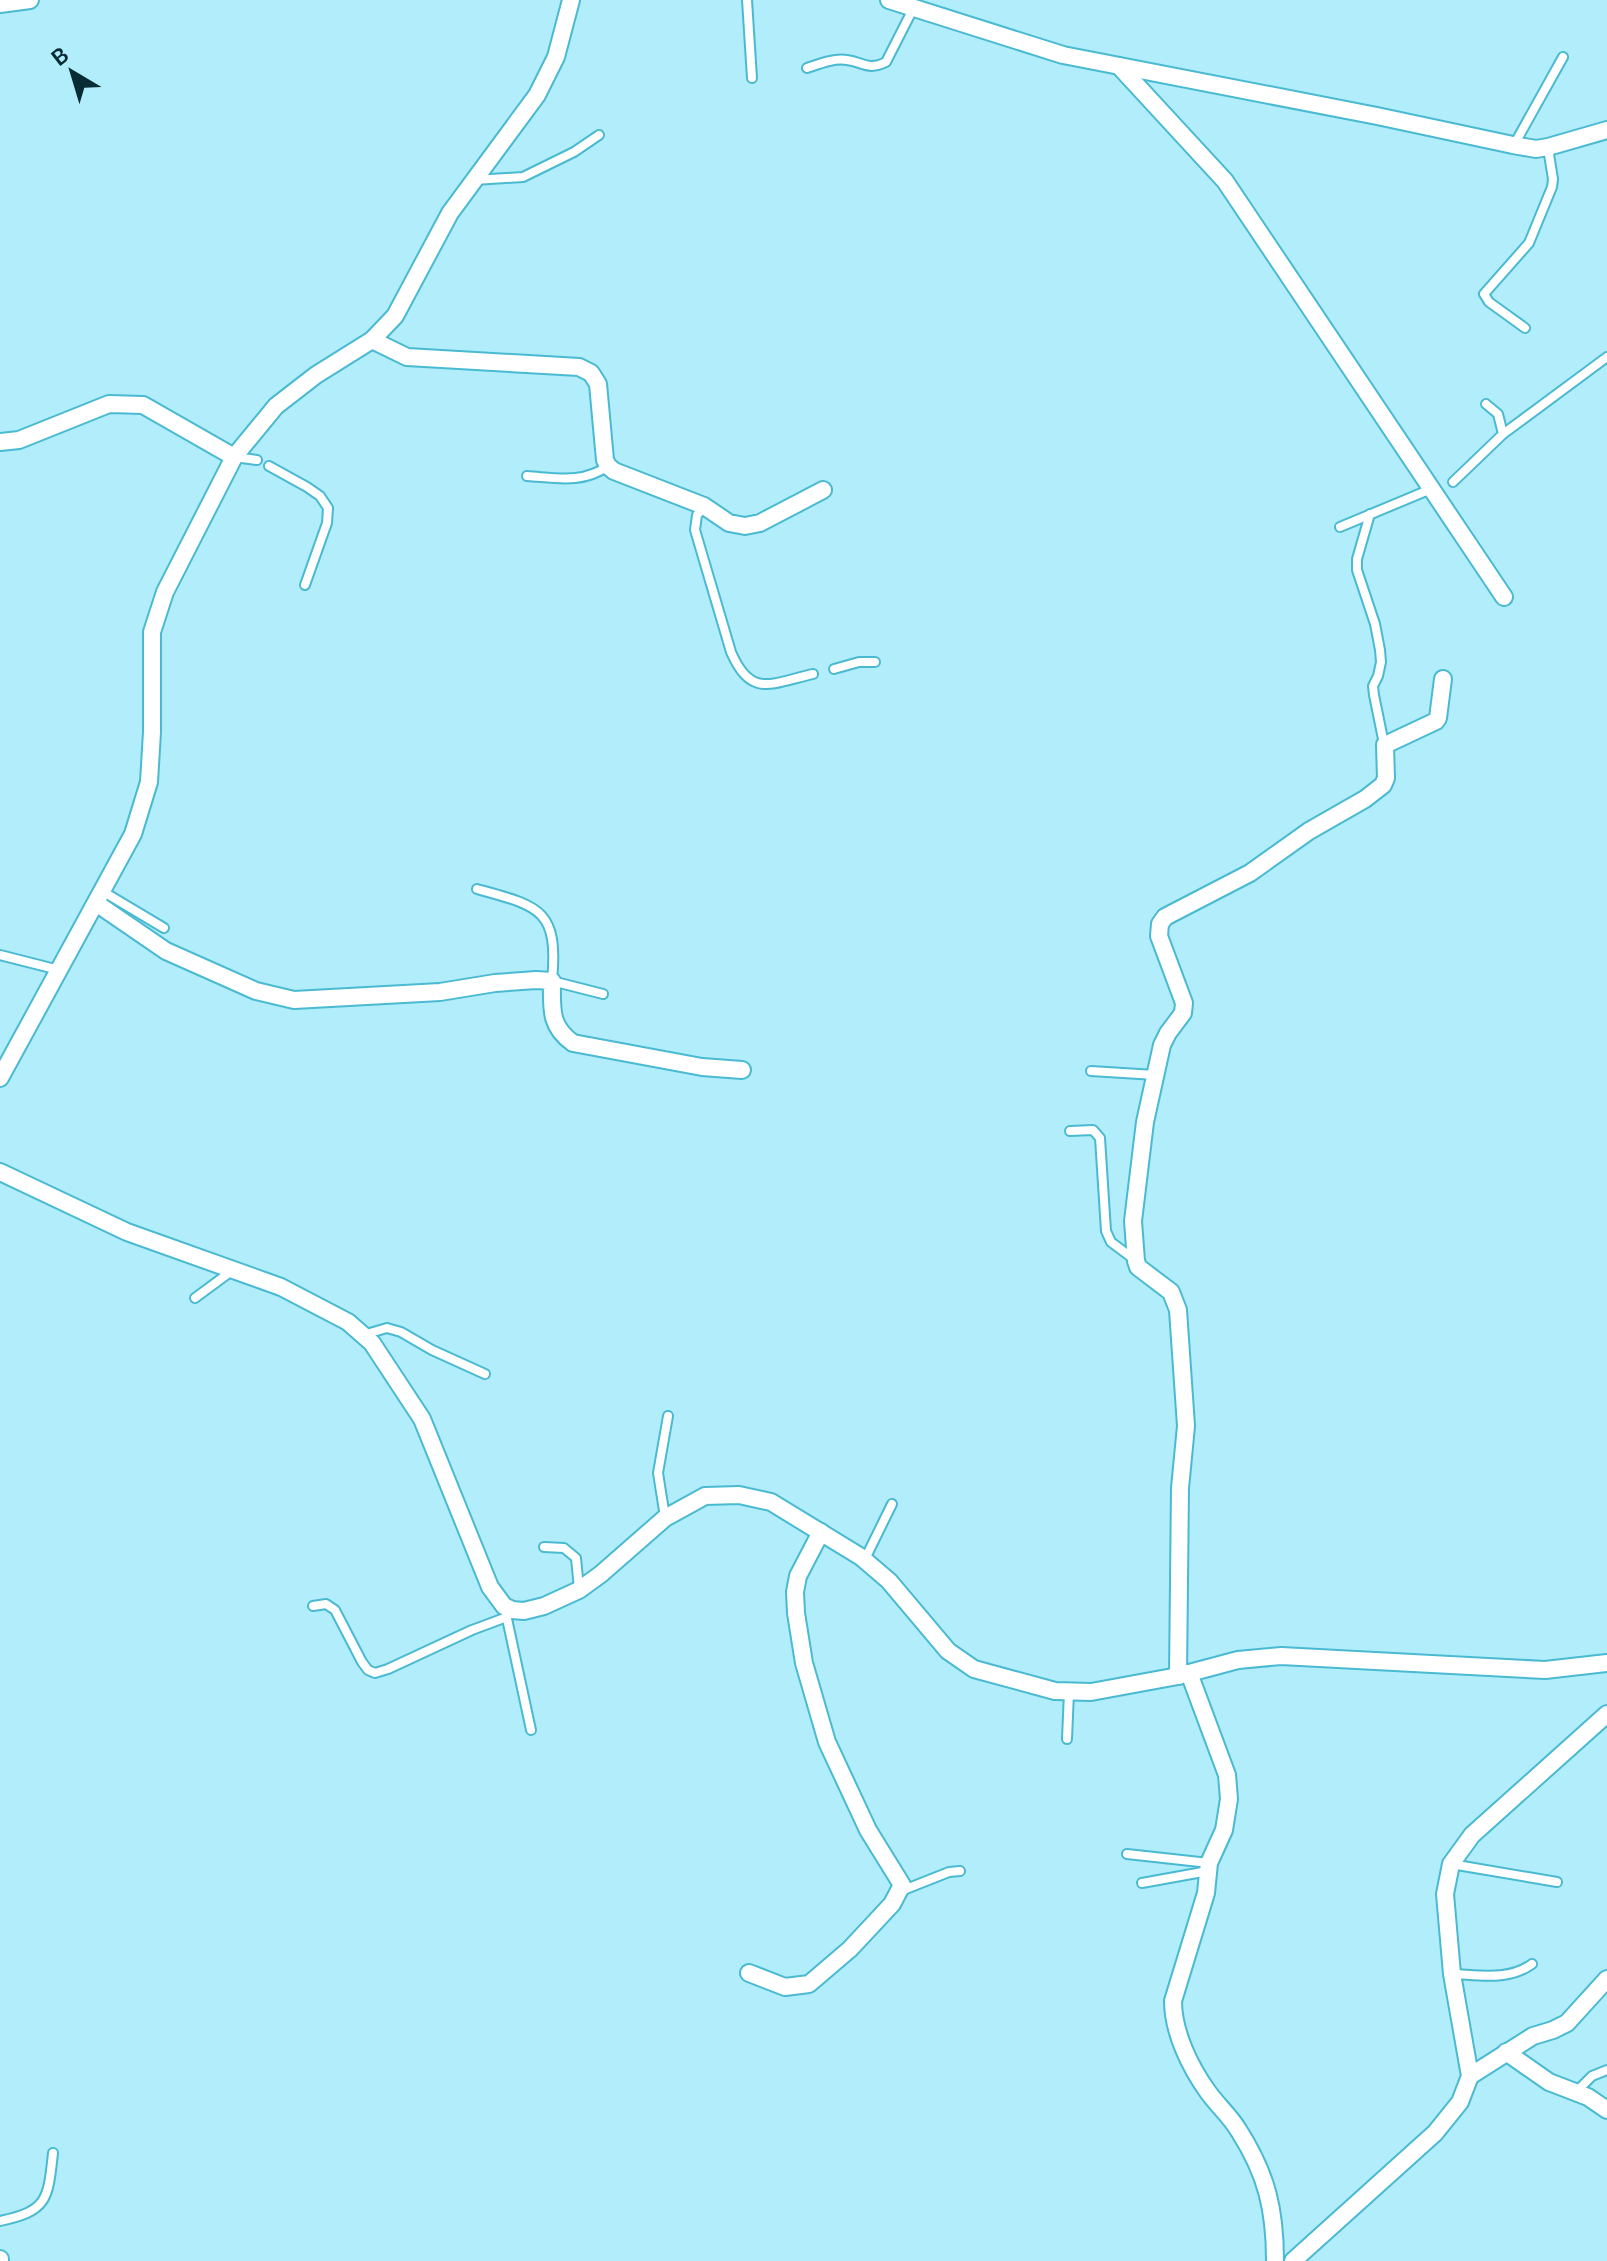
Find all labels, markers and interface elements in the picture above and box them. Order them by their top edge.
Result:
north arrow [32,32,112,112]
text: B [45,41,73,71]

